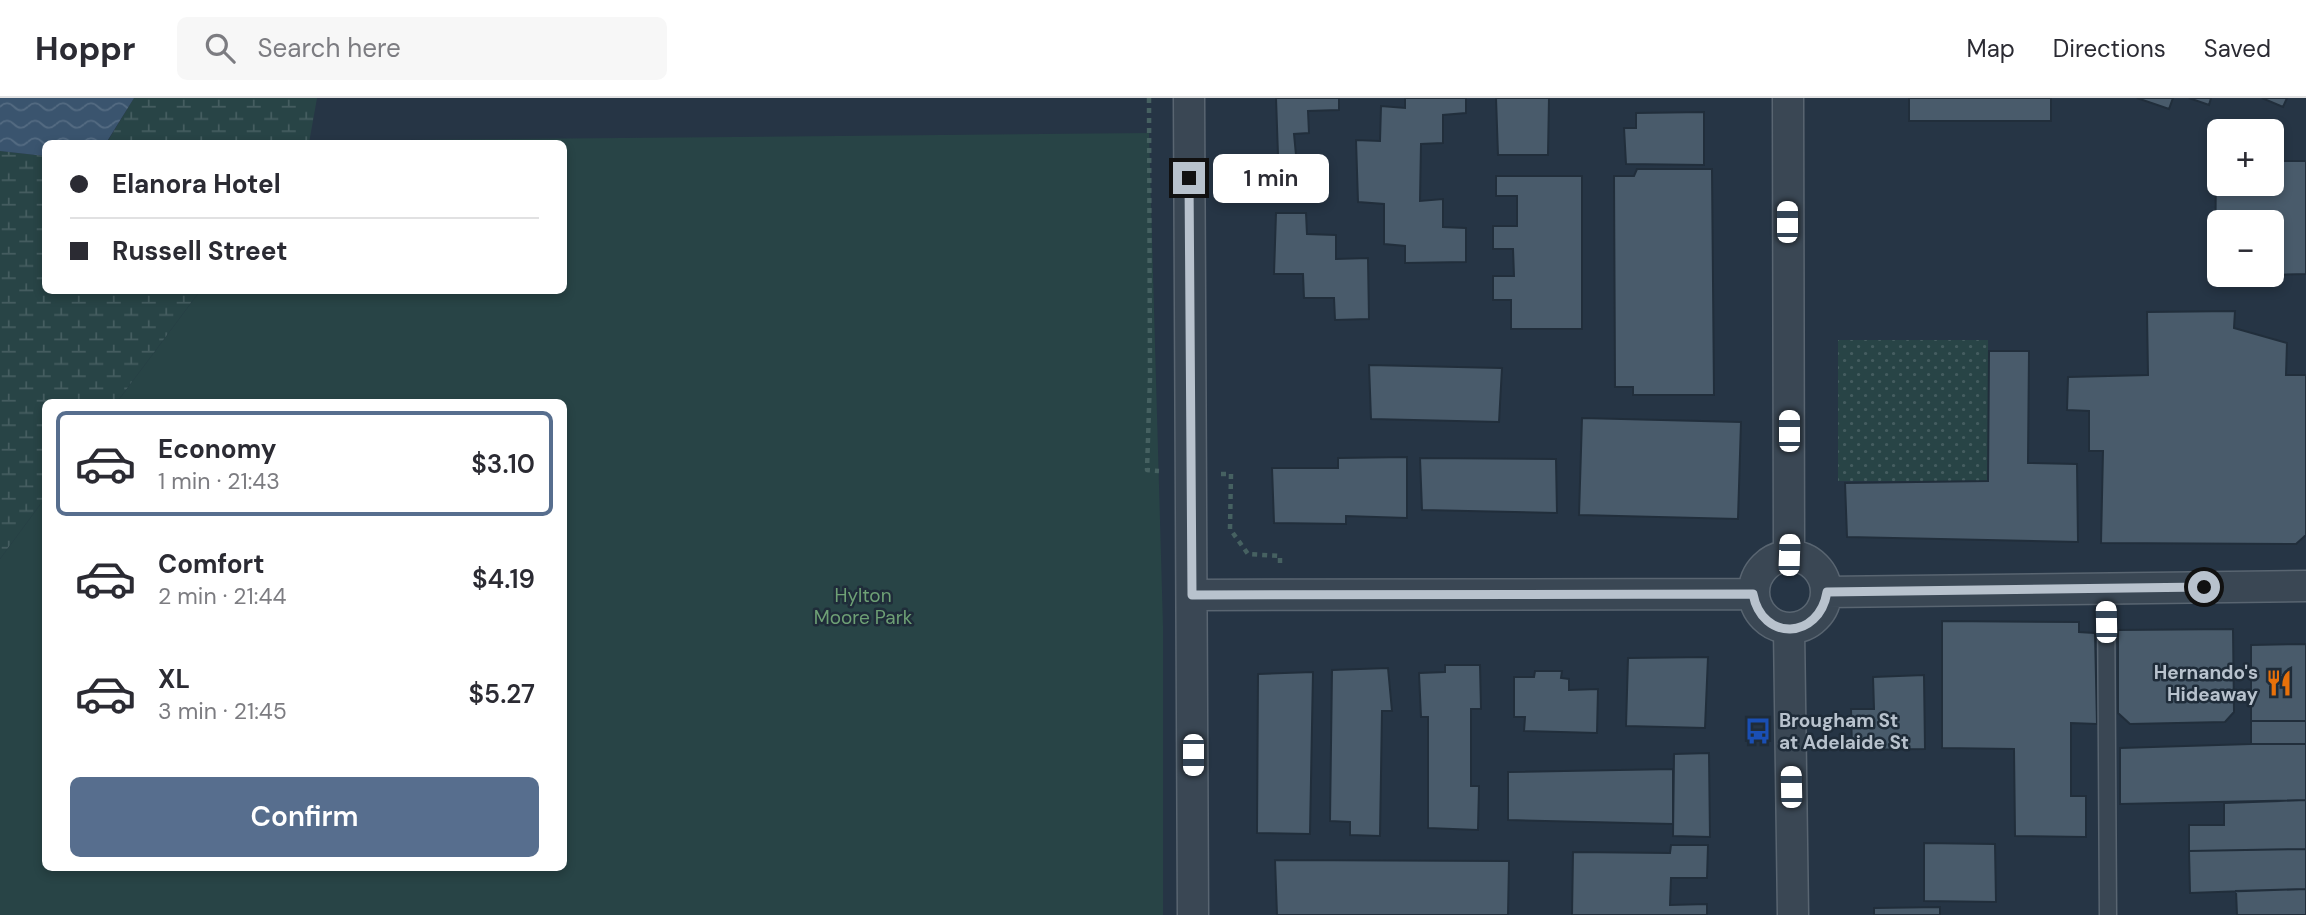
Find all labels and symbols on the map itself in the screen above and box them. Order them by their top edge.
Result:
callout: 1 min [1214,154,1329,202]
route end [1173,162,1205,194]
car [1777,201,1798,243]
car [1779,410,1800,452]
car [1778,534,1801,576]
route start [2188,571,2220,603]
park label: Hylton Moore Park [814,583,913,630]
car [2096,601,2117,643]
place label: Hernando's Hideaway [2154,660,2259,707]
restaurant icon: Hernando's Hideaway [2264,668,2294,698]
place label: Brougham St at Adelaide St [1779,708,1909,755]
bus stop icon: Brougham St at Adelaide St [1743,716,1773,746]
car [1183,734,1204,776]
car [1781,766,1802,808]

